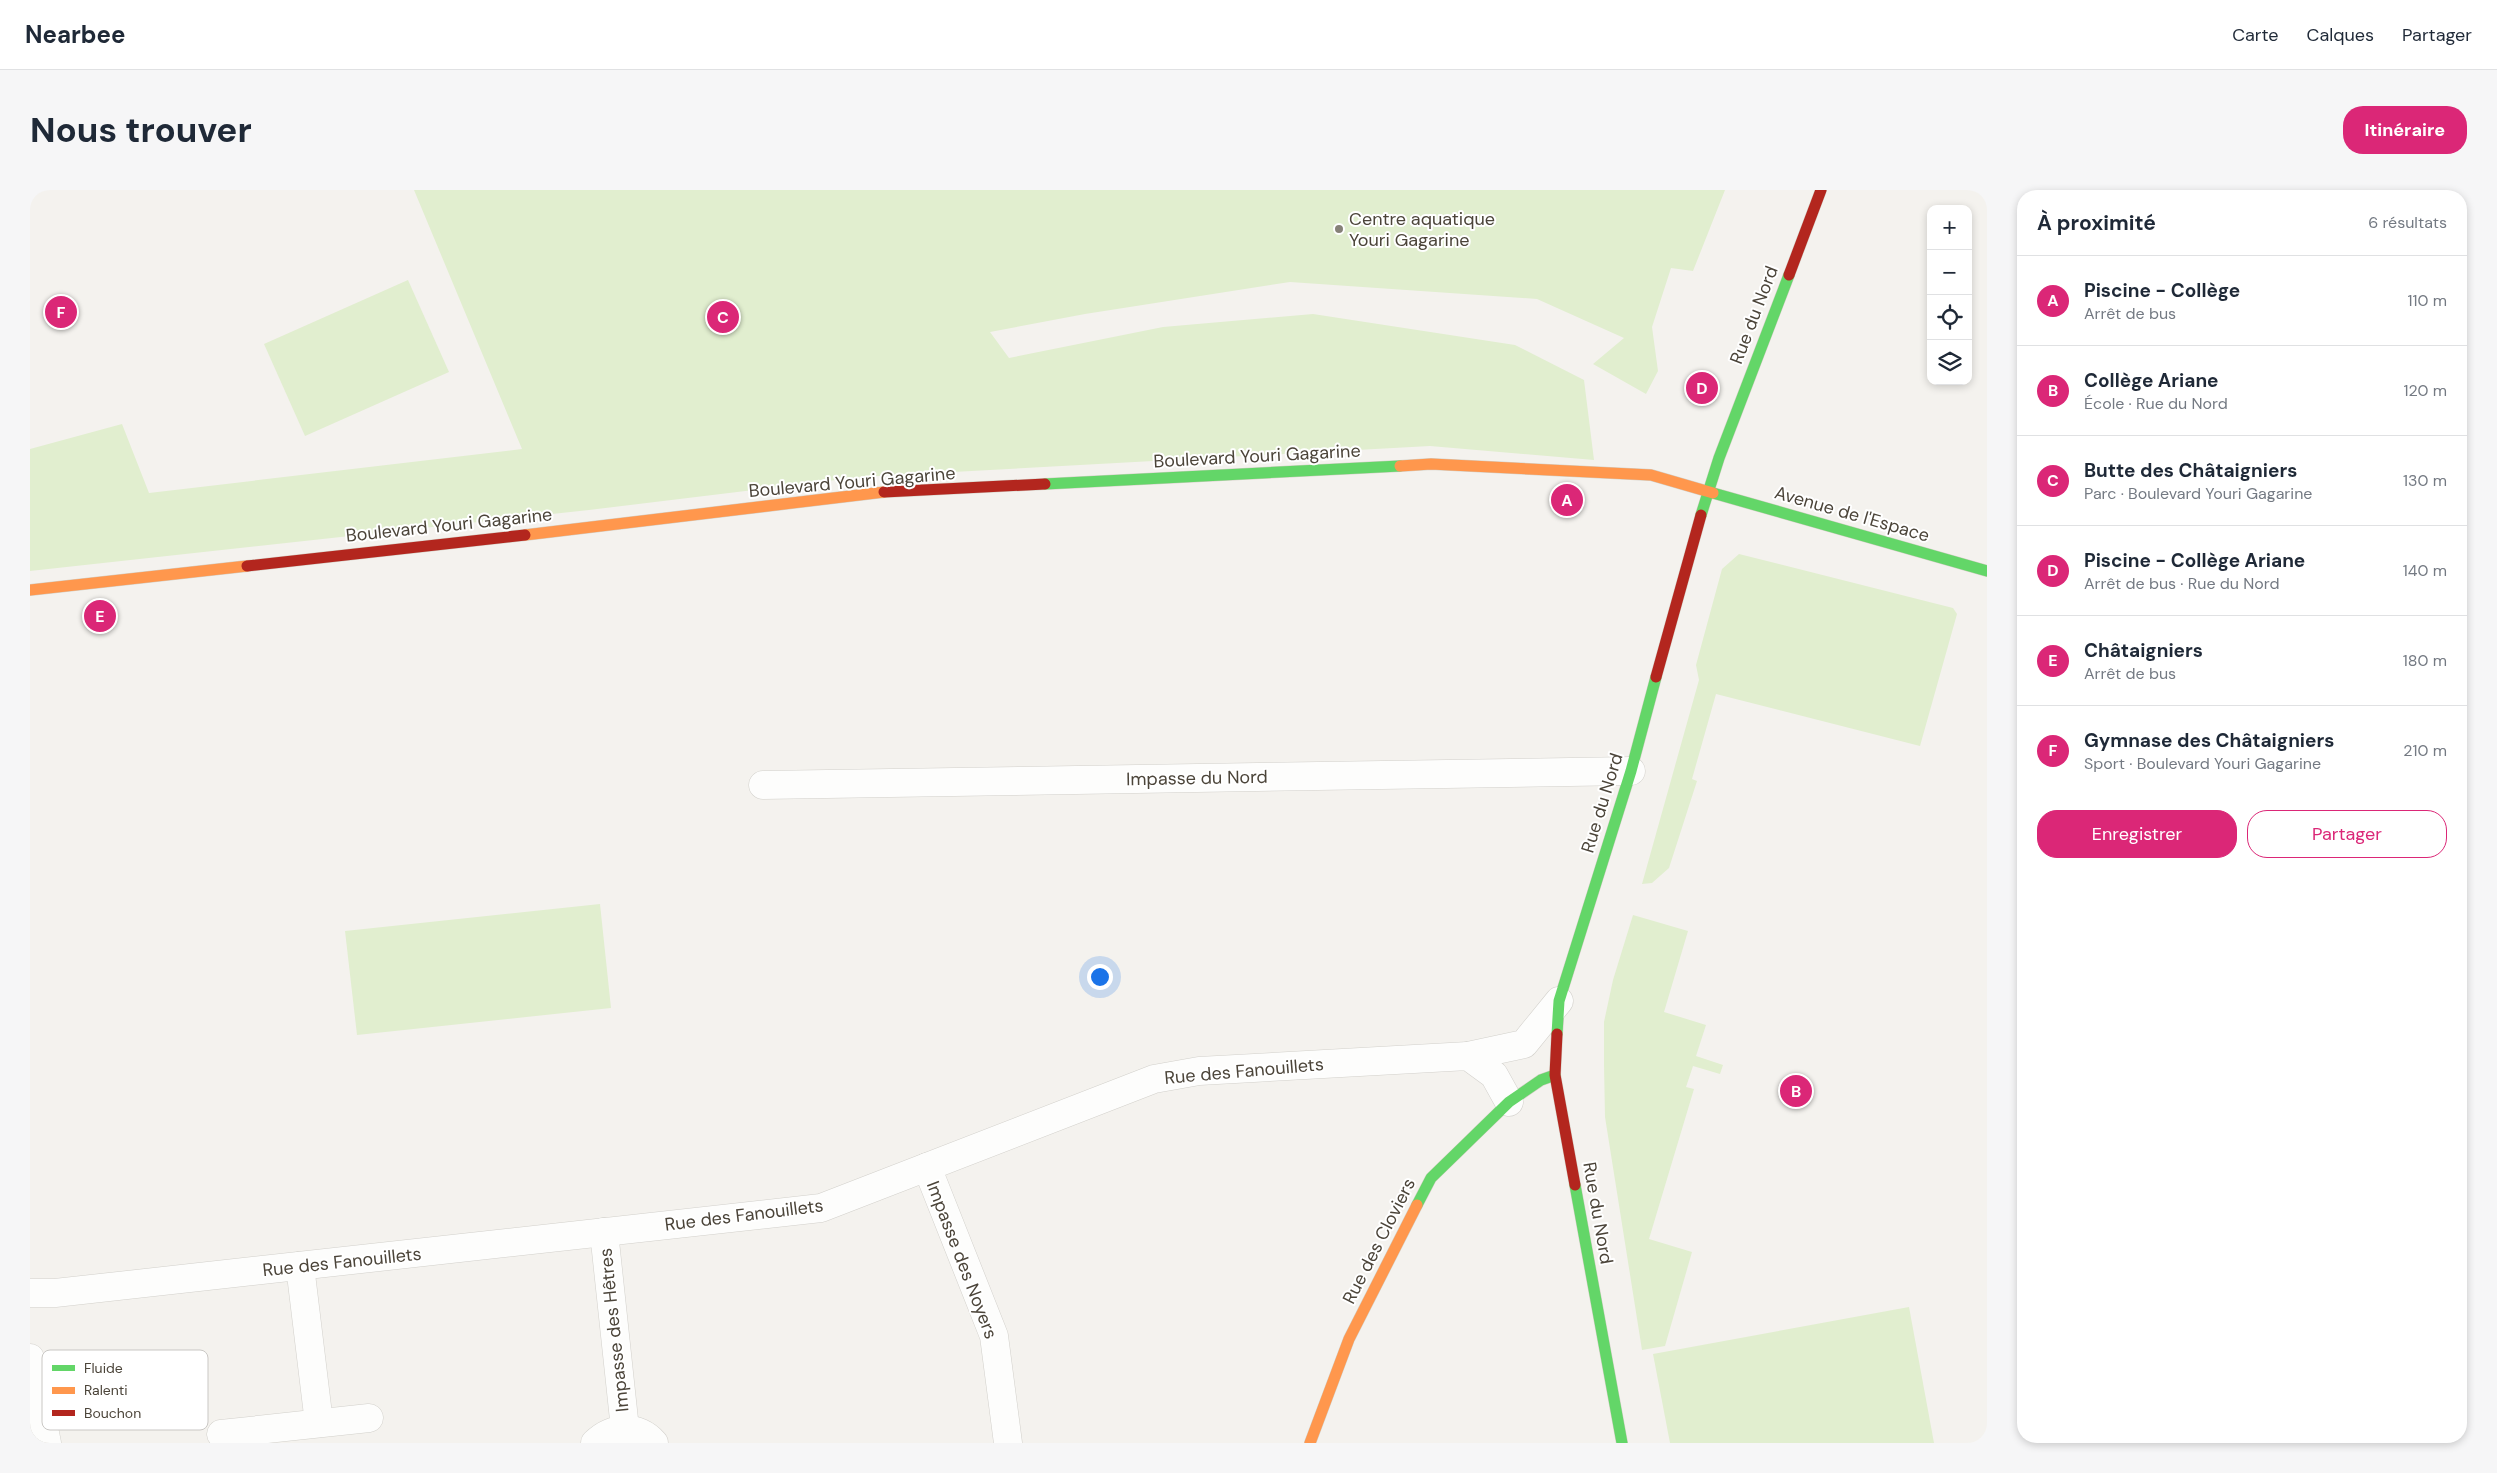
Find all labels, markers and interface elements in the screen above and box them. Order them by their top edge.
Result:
text: Nearbee [25,19,125,50]
text: Carte [2232,23,2279,47]
text: Calques [2307,23,2374,47]
text: Partager [2402,23,2472,47]
button: Itinéraire [2343,106,2467,154]
text: Nous trouver [30,107,252,153]
map controls [1927,205,1972,385]
button: + [1927,205,1972,250]
place label: Centre aquatique Youri Gagarine [1349,207,1495,252]
text: À proximité [2037,209,2156,237]
text: 6 résultats [2368,212,2447,233]
marker: Centre aquatique Youri Gagarine [1333,223,1345,235]
button: − [1927,250,1972,295]
street label: Rue du Nord [1724,263,1784,367]
text: Piscine - Collège [2084,278,2240,303]
text: A [2047,290,2059,311]
text: 110 m [2408,290,2447,311]
pin: F [45,293,77,331]
button: locate [1927,295,1972,340]
pin: C [707,298,739,336]
text: Arrêt de bus [2084,303,2176,324]
button: layers [1927,340,1972,385]
text: Collège Ariane [2084,368,2219,393]
pin: D [1686,369,1718,407]
text: B [2048,380,2058,401]
text: 120 m [2403,380,2447,401]
text: École · Rue du Nord [2084,393,2228,414]
street label: Boulevard Youri Gagarine [1153,439,1361,473]
text: Butte des Châtaigniers [2084,458,2297,483]
street label: Boulevard Youri Gagarine [748,461,956,503]
text: C [2047,470,2059,491]
text: 130 m [2403,470,2447,491]
street label: Avenue de l'Espace [1772,480,1932,548]
pin: A [1551,481,1583,519]
text: Parc · Boulevard Youri Gagarine [2084,483,2312,504]
street label: Boulevard Youri Gagarine [345,502,553,548]
text: Piscine - Collège Ariane [2084,548,2305,573]
text: D [2047,560,2059,581]
text: 140 m [2403,560,2447,581]
text: Arrêt de bus · Rue du Nord [2084,573,2279,594]
pin: E [84,597,116,635]
text: Châtaigniers [2084,638,2203,663]
text: E [2048,650,2058,671]
text: 180 m [2403,650,2447,671]
text: Arrêt de bus [2084,663,2176,684]
text: Gymnase des Châtaigniers [2084,728,2334,753]
text: F [2049,740,2057,761]
text: 210 m [2403,740,2447,761]
street label: Rue du Nord [1575,750,1629,856]
text: Sport · Boulevard Youri Gagarine [2084,753,2321,774]
street label: Impasse du Nord [1126,765,1268,791]
button: Enregistrer [2037,810,2237,858]
button: Partager [2247,810,2447,858]
your location [1087,964,1113,990]
street label: Rue des Fanouillets [1163,1052,1325,1090]
pin: B [1780,1072,1812,1110]
street label: Rue du Nord [1577,1160,1619,1266]
street label: Rue des Cloviers [1337,1174,1421,1308]
street label: Impasse des Noyers [921,1178,1003,1342]
street label: Rue des Fanouillets [663,1193,825,1237]
street label: Rue des Fanouillets [261,1242,423,1282]
street label: Impasse des Hêtres [593,1247,635,1413]
legend [42,1350,208,1430]
text: Fluide [84,1359,123,1377]
text: Ralenti [84,1381,128,1399]
text: Bouchon [84,1404,141,1422]

